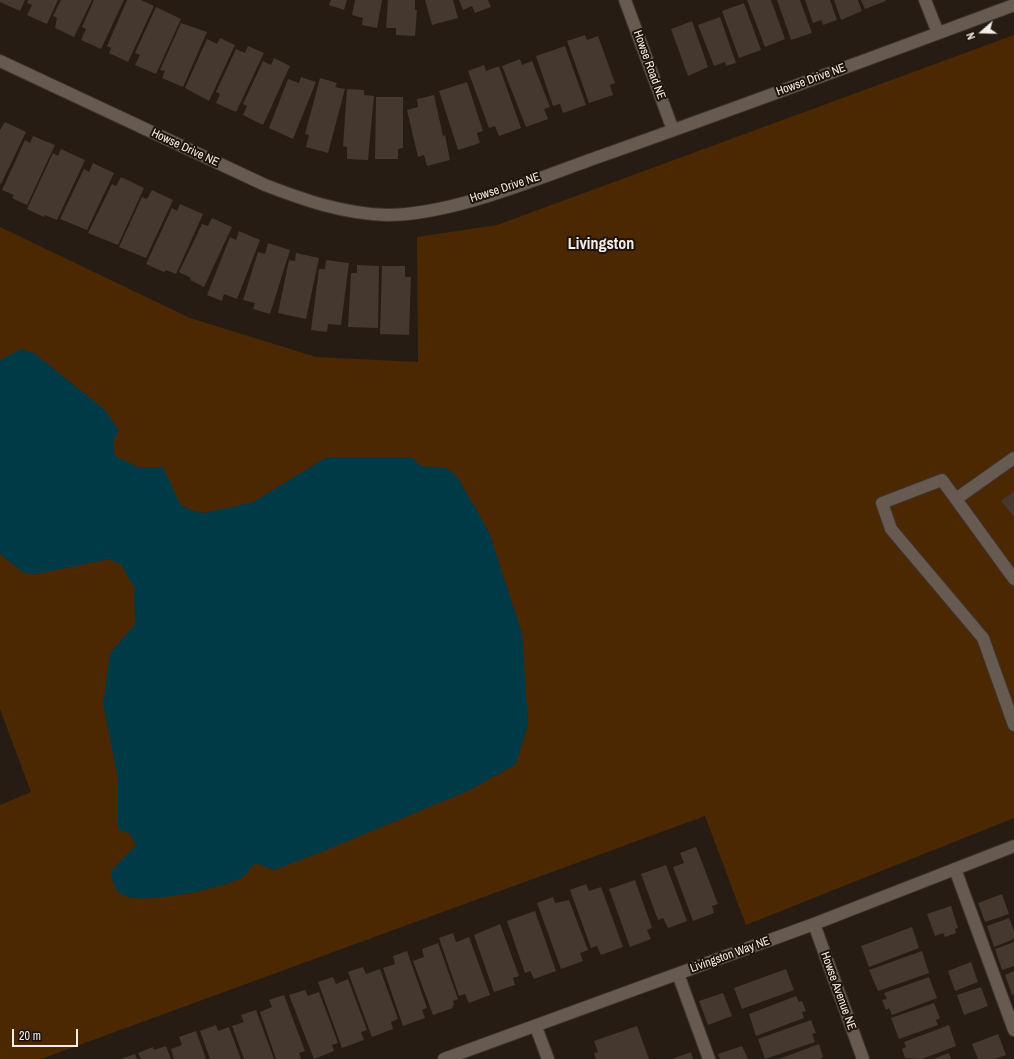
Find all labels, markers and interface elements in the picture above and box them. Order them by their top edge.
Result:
north arrow [962,12,1002,52]
street label: Howse Road NE [630,28,668,102]
text: N [963,31,978,42]
street label: Howse Drive NE [774,61,848,99]
street label: Howse Drive NE [149,126,221,170]
street label: Howse Drive NE [468,170,542,206]
district label: Livingston [568,235,634,255]
street label: Livingston Way NE [688,934,772,976]
street label: Howse Avenue NE [817,950,859,1032]
scale bar [14,1021,80,1047]
text: 20 m [19,1028,41,1044]

